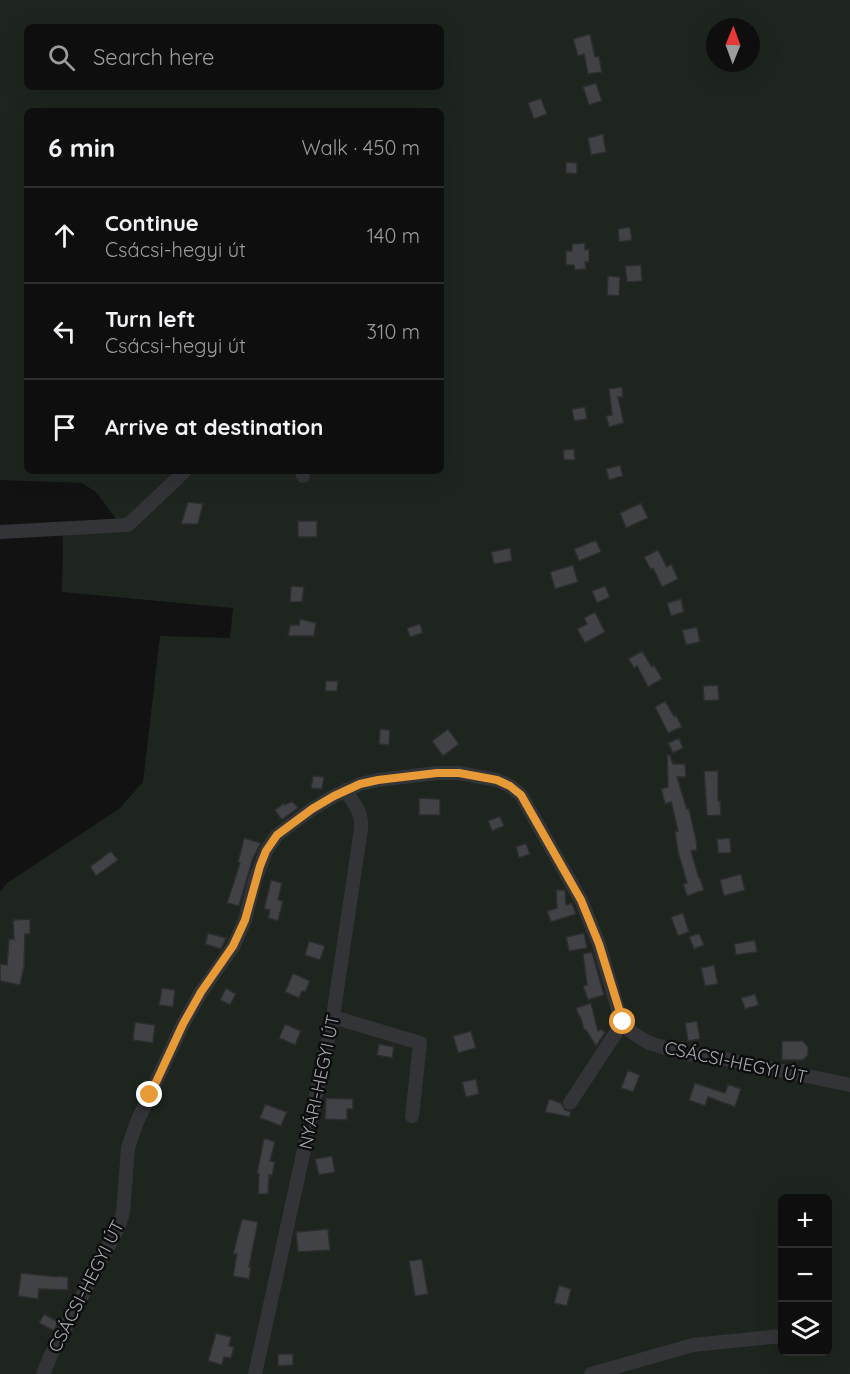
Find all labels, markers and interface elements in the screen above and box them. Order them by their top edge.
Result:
north arrow [706,18,760,72]
search box [24,24,444,90]
icon: search [45,41,78,74]
text: Search here [93,43,214,71]
text: 6 min [48,131,115,164]
text: Walk · 450 m [301,135,420,160]
text: Continue [105,209,199,237]
icon: ahead [48,219,81,252]
text: 140 m [367,223,420,248]
text: Csácsi-hegyi út [105,237,246,262]
text: Turn left [105,305,195,333]
icon: left [48,315,81,348]
text: 310 m [367,319,420,344]
text: Csácsi-hegyi út [105,333,246,358]
icon: arrive [48,411,81,444]
text: Arrive at destination [105,413,323,441]
route start [609,1008,635,1034]
street label: NYÁRI-HEGYI ÚT [294,1013,344,1151]
street label: CSÁCSI-HEGYI ÚT [663,1036,810,1088]
route end [136,1081,162,1107]
map controls [778,1194,832,1356]
button: + [778,1194,832,1248]
street label: CSÁCSI-HEGYI ÚT [43,1216,129,1356]
button: − [778,1248,832,1302]
button: layers [778,1302,832,1356]

